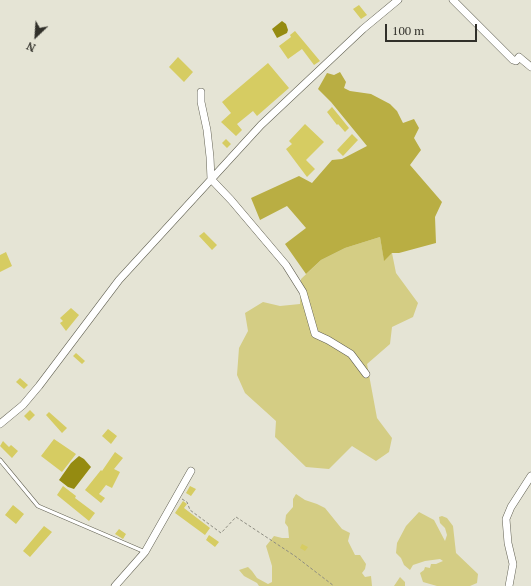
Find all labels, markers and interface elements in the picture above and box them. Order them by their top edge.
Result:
north arrow [16,16,56,56]
scale bar [387,16,479,42]
text: 100 m [392,23,424,38]
text: N [24,39,38,55]

